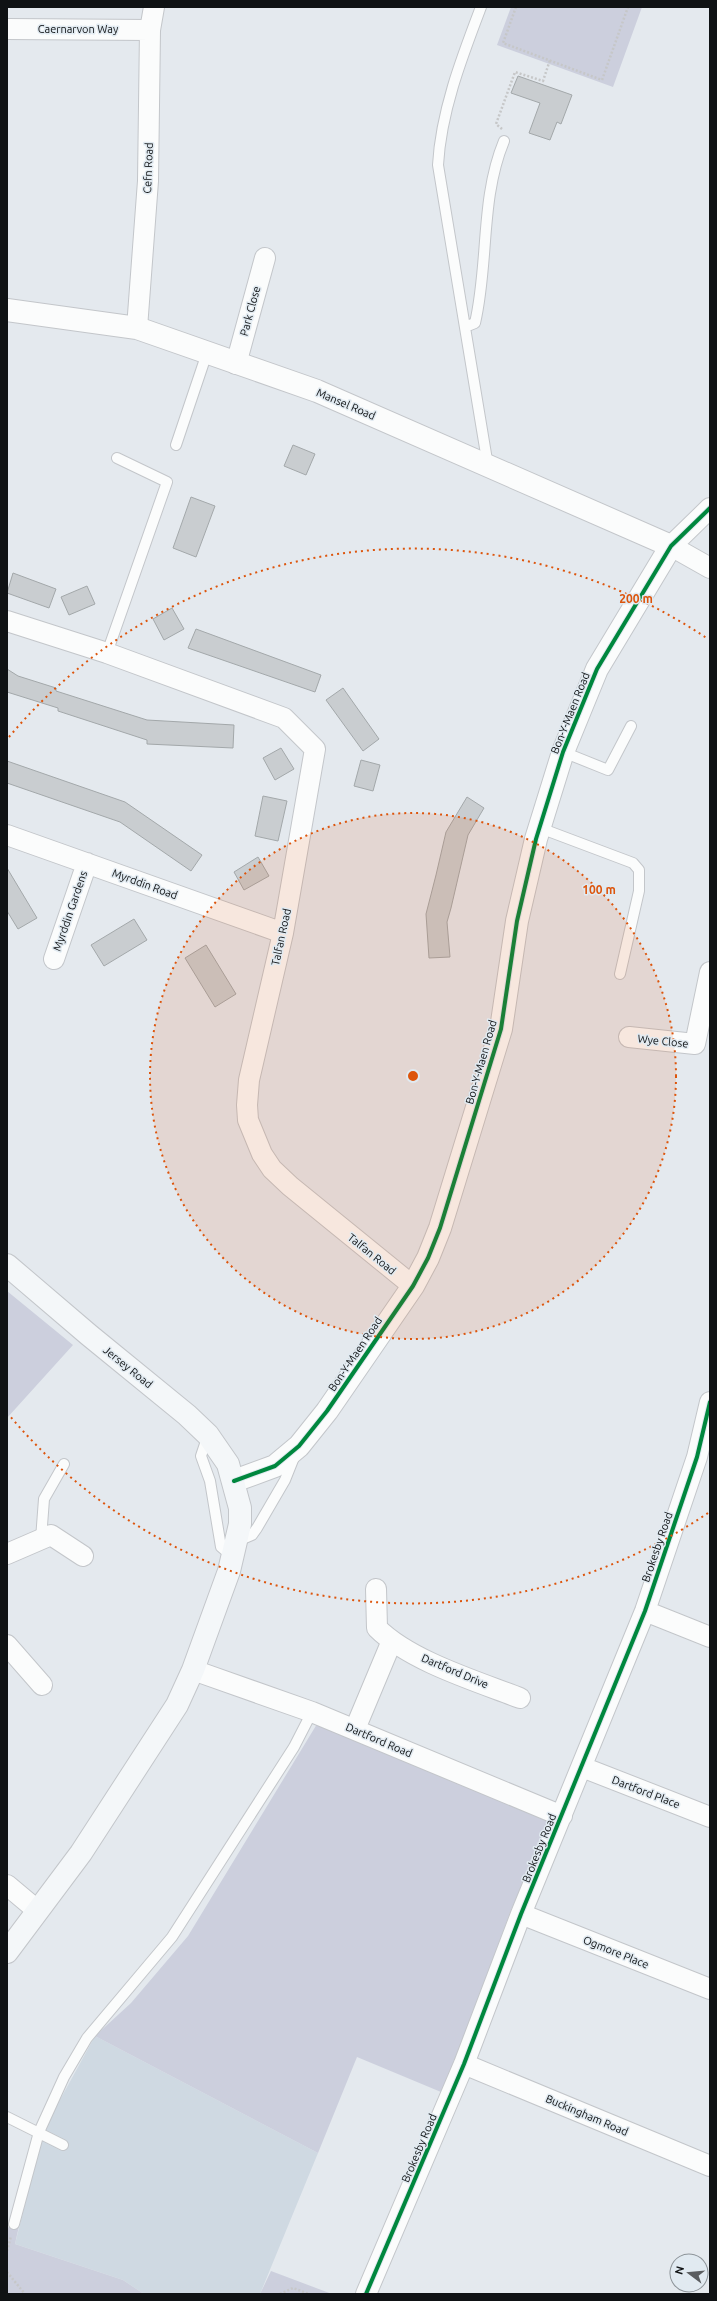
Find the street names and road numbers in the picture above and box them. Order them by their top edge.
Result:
street label: Caernarvon Way [38,23,119,35]
street label: Cefn Road [141,142,155,194]
street label: Park Close [238,285,262,337]
street label: Mansel Road [315,386,377,422]
street label: Bon-Y-Maen Road [548,670,592,756]
street label: Myrddin Road [111,867,179,901]
street label: Myrddin Gardens [51,869,89,953]
street label: Talfan Road [269,907,293,967]
street label: Bon-Y-Maen Road [463,1019,499,1105]
street label: Wye Close [637,1032,689,1050]
street label: Talfan Road [346,1231,398,1277]
street label: Bon-Y-Maen Road [326,1315,384,1393]
street label: Jersey Road [101,1344,155,1390]
street label: Brokesby Road [639,1510,675,1584]
street label: Dartford Drive [420,1651,490,1691]
street label: Dartford Road [344,1721,414,1759]
street label: Dartford Place [610,1774,682,1810]
street label: Brokesby Road [520,1812,558,1884]
street label: Ogmore Place [581,1933,651,1971]
street label: Buckingham Road [544,2092,630,2138]
street label: Brokesby Road [399,2112,439,2184]

